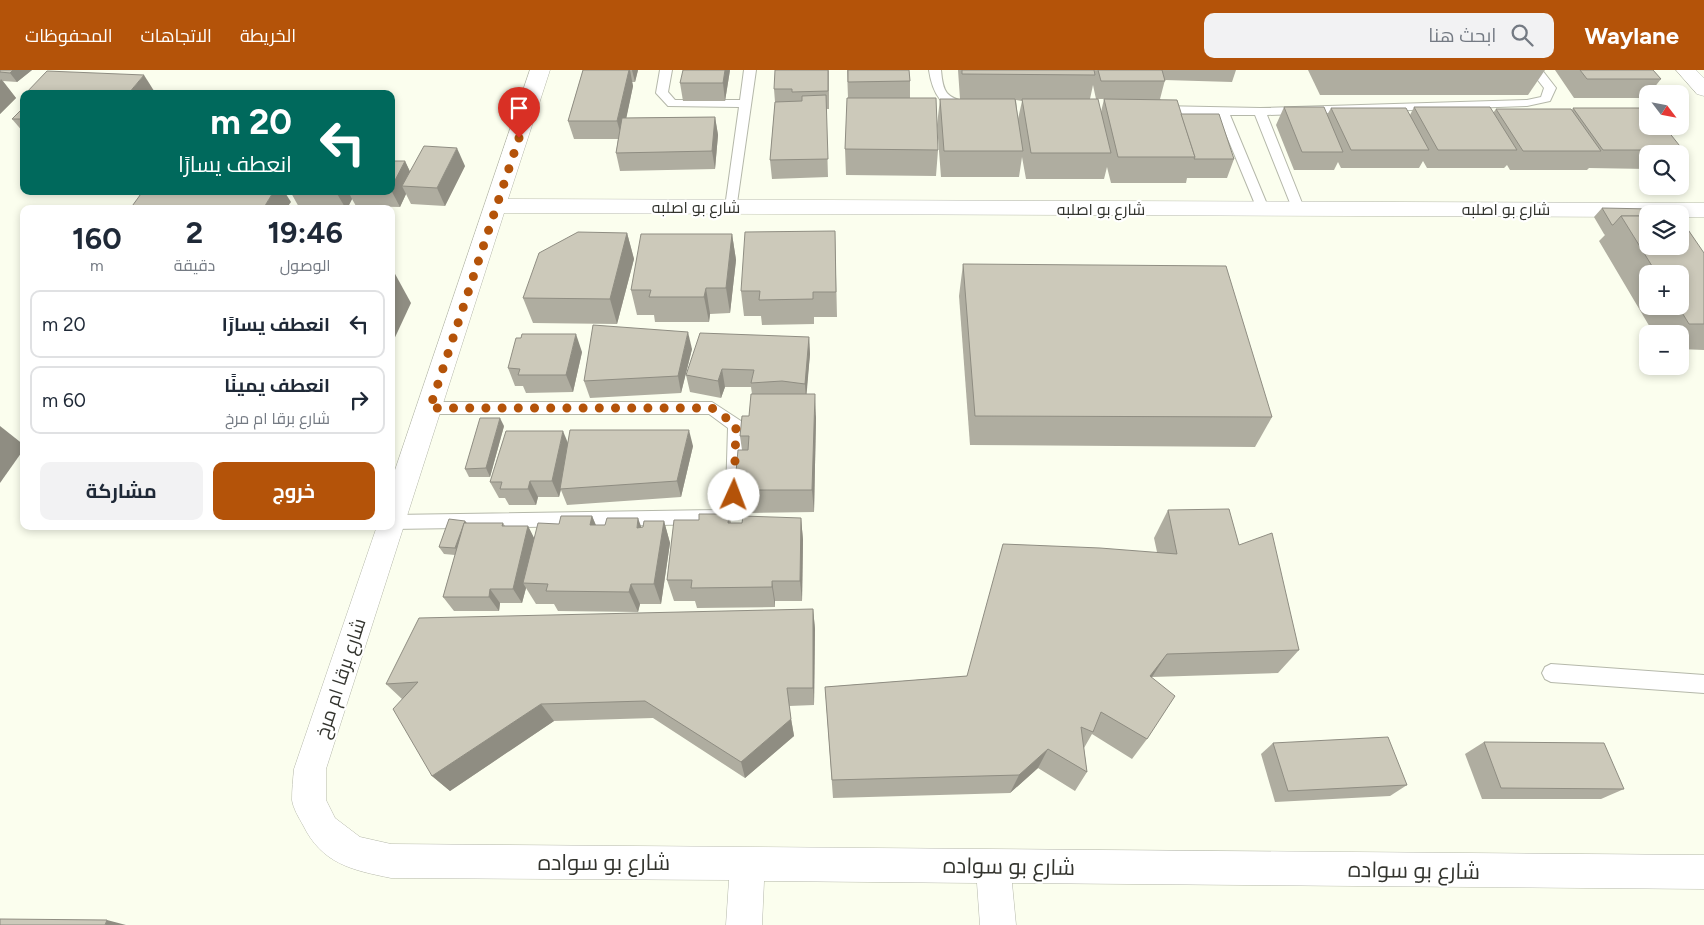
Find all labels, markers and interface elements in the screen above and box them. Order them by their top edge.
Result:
search box [1204,13,1554,58]
icon: search [1508,21,1536,49]
text: Waylane [1584,21,1679,50]
text: ابحث هنا [1428,24,1496,47]
text: المحفوظات [25,25,113,47]
text: الاتجاهات [141,25,212,47]
text: الخريطة [240,25,296,47]
north arrow [1639,85,1689,135]
map controls [1639,85,1689,375]
pin [498,87,540,138]
icon: arrive [505,94,533,122]
text: 20 m [210,101,292,143]
icon: left [310,110,375,175]
button: search [1639,145,1689,195]
text: انعطف يسارًا [178,151,292,178]
street label: شارع بو اصلبه [652,198,740,219]
street label: شارع بو اصلبه [1057,200,1145,221]
street label: شارع بو اصلبه [1462,200,1550,221]
button: layers [1639,205,1689,255]
text: 2 [186,214,203,251]
text: 19:46 [267,214,343,251]
text: 160 [72,220,122,257]
text: m [90,256,104,275]
text: دقيقة [174,256,215,275]
text: الوصول [280,256,331,275]
button: + [1639,265,1689,315]
icon: left [345,310,373,338]
text: 20 m [42,313,86,336]
text: انعطف يسارًا [222,313,330,336]
button: − [1639,325,1689,375]
text: انعطف يمينًا [224,374,330,397]
icon: right [345,386,373,414]
text: 60 m [42,389,86,412]
text: شارع برقا ام مرخ [225,409,330,428]
button: مشاركة [40,462,203,520]
button: خروج [213,462,375,520]
position arrow [707,468,759,520]
street label: شارع برقا ام مرخ [310,615,373,742]
street label: شارع بو سواده [538,849,670,877]
street label: شارع بو سواده [943,852,1075,882]
street label: شارع بو سواده [1348,856,1480,886]

